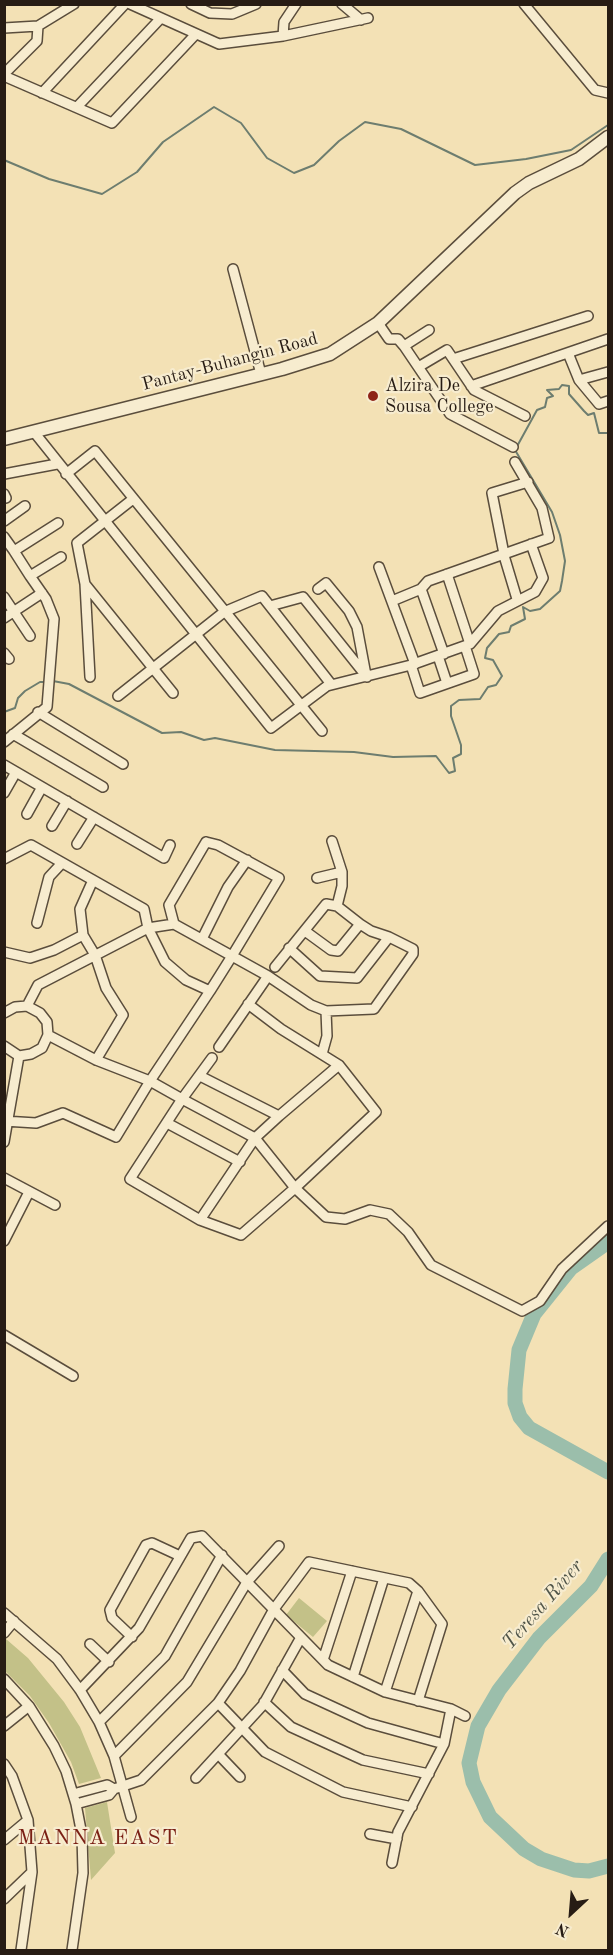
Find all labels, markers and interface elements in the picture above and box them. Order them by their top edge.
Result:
street label: Pantay-Buhangin Road [140,328,320,396]
place label: Alzira De Sousa College [385,375,493,418]
marker: Alzira De Sousa College [366,389,380,403]
water label: Teresa River [498,1555,588,1655]
district label: MANNA EAST [18,1825,178,1851]
north arrow [541,1883,601,1943]
text: N [554,1919,572,1939]

